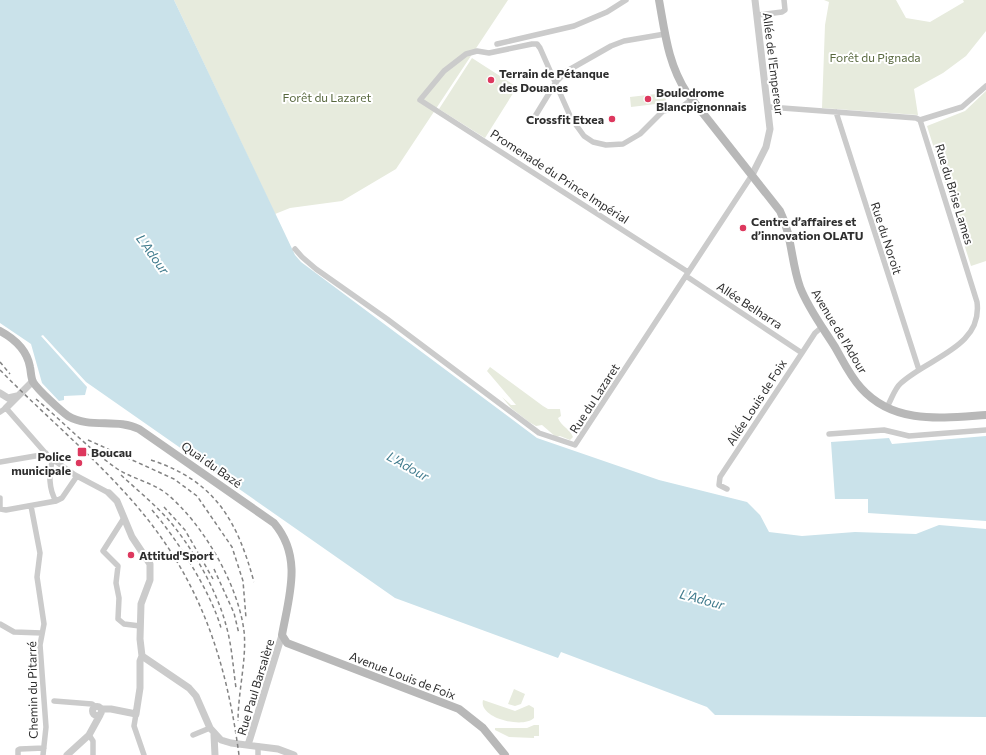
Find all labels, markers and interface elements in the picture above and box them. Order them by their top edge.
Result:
street label: Allée de l'Empereur [761,12,787,117]
park label: Forêt du Pignada [829,50,921,64]
place label: Terrain de Pétanque des Douanes [499,66,609,94]
marker: Terrain de Pétanque des Douanes [486,75,496,85]
place label: Boulodrome Blancpignonnais [656,85,747,113]
park label: Forêt du Lazaret [283,90,372,104]
marker: Boulodrome Blancpignonnais [643,94,653,104]
place label: Crossfit Etxea [526,112,604,126]
marker: Crossfit Etxea [607,114,617,124]
street label: Promenade du Prince Impérial [488,126,632,226]
street label: Rue du Brise Lames [933,142,977,246]
street label: Rue du Noroit [869,200,905,276]
place label: Centre d’affaires et d’innovation OLATU [751,214,864,242]
marker: Centre d’affaires et d’innovation OLATU [738,223,748,233]
water label: L'Adour [133,231,173,278]
street label: Allée Belharra [715,279,785,331]
street label: Avenue de l'Adour [809,286,871,376]
street label: Allée Louis de Foix [723,356,789,448]
street label: Rue du Lazaret [566,360,622,436]
street label: Quai du Bazé [179,438,245,490]
place label: Boucau [91,445,132,459]
marker: Boucau [76,446,88,458]
water label: L'Adour [384,448,433,484]
place label: Police municipale [11,449,71,477]
marker: Police municipale [74,458,84,468]
place label: Attitud'Sport [139,548,214,562]
marker: Attitud'Sport [126,550,136,560]
water label: L'Adour [678,585,727,613]
street label: Rue Paul Barsalère [234,637,276,737]
street label: Chemin du Pitarré [24,641,40,739]
street label: Avenue Louis de Foix [348,648,459,702]

